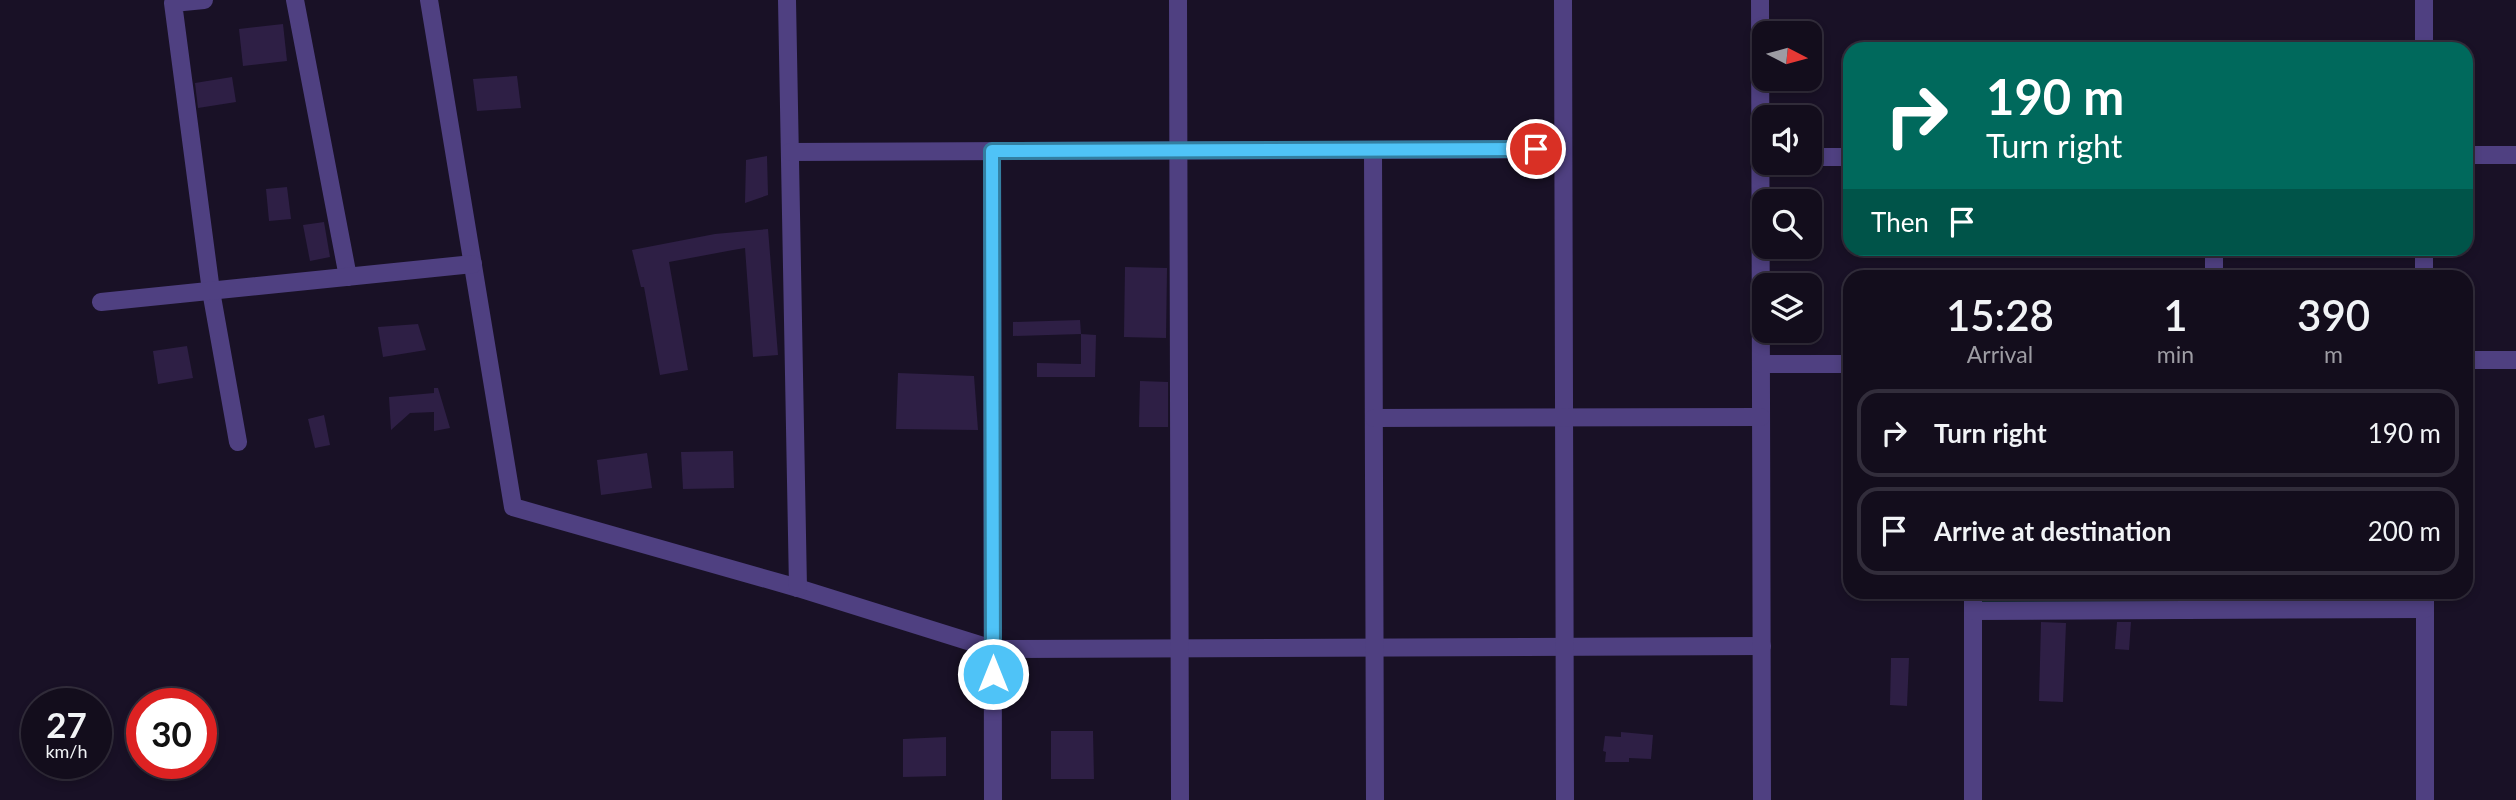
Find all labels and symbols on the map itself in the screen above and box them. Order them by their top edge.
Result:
north arrow [1752,21,1822,91]
pin [1506,119,1566,179]
position arrow [956,637,1030,711]
speed limit sign: 30 [126,688,217,779]

